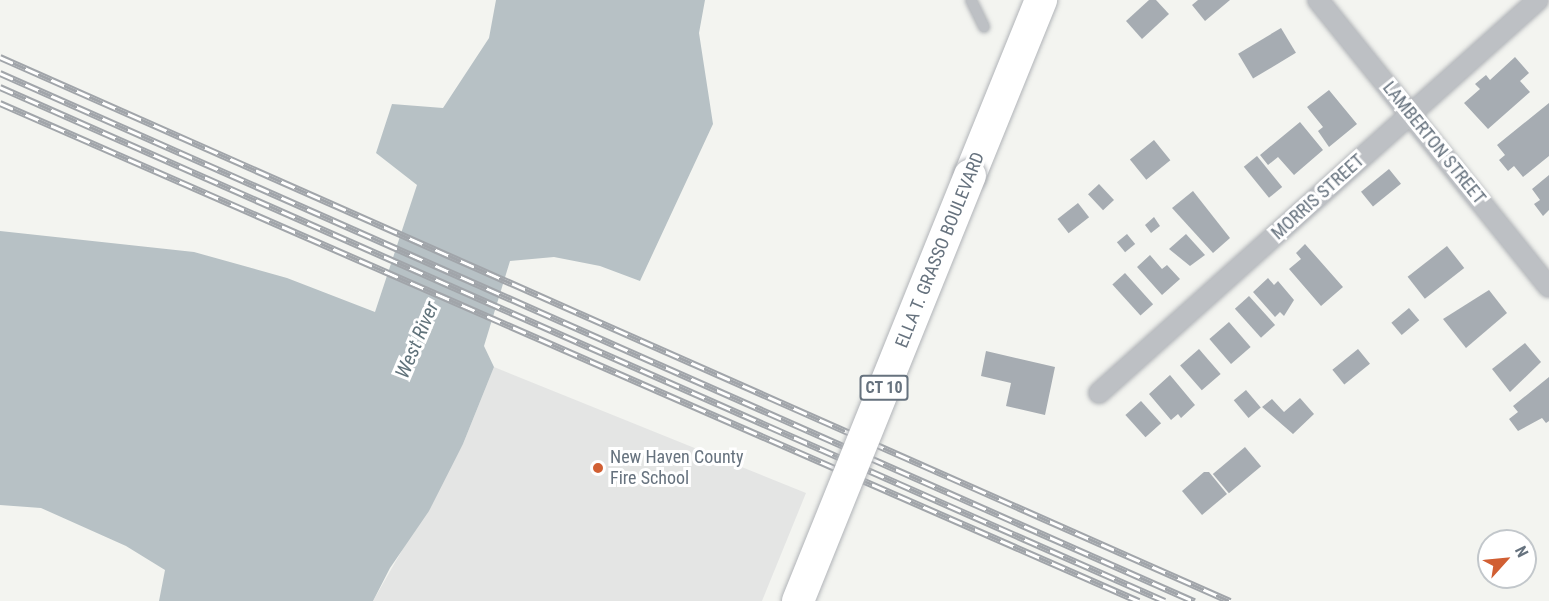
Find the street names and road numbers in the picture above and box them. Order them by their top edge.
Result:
street label: LAMBERTON STREET [1378,77,1490,209]
street label: ELLA T. GRASSO BOULEVARD [891,149,989,351]
street label: MORRIS STREET [1267,150,1369,244]
road number: CT 10 [858,375,910,401]

